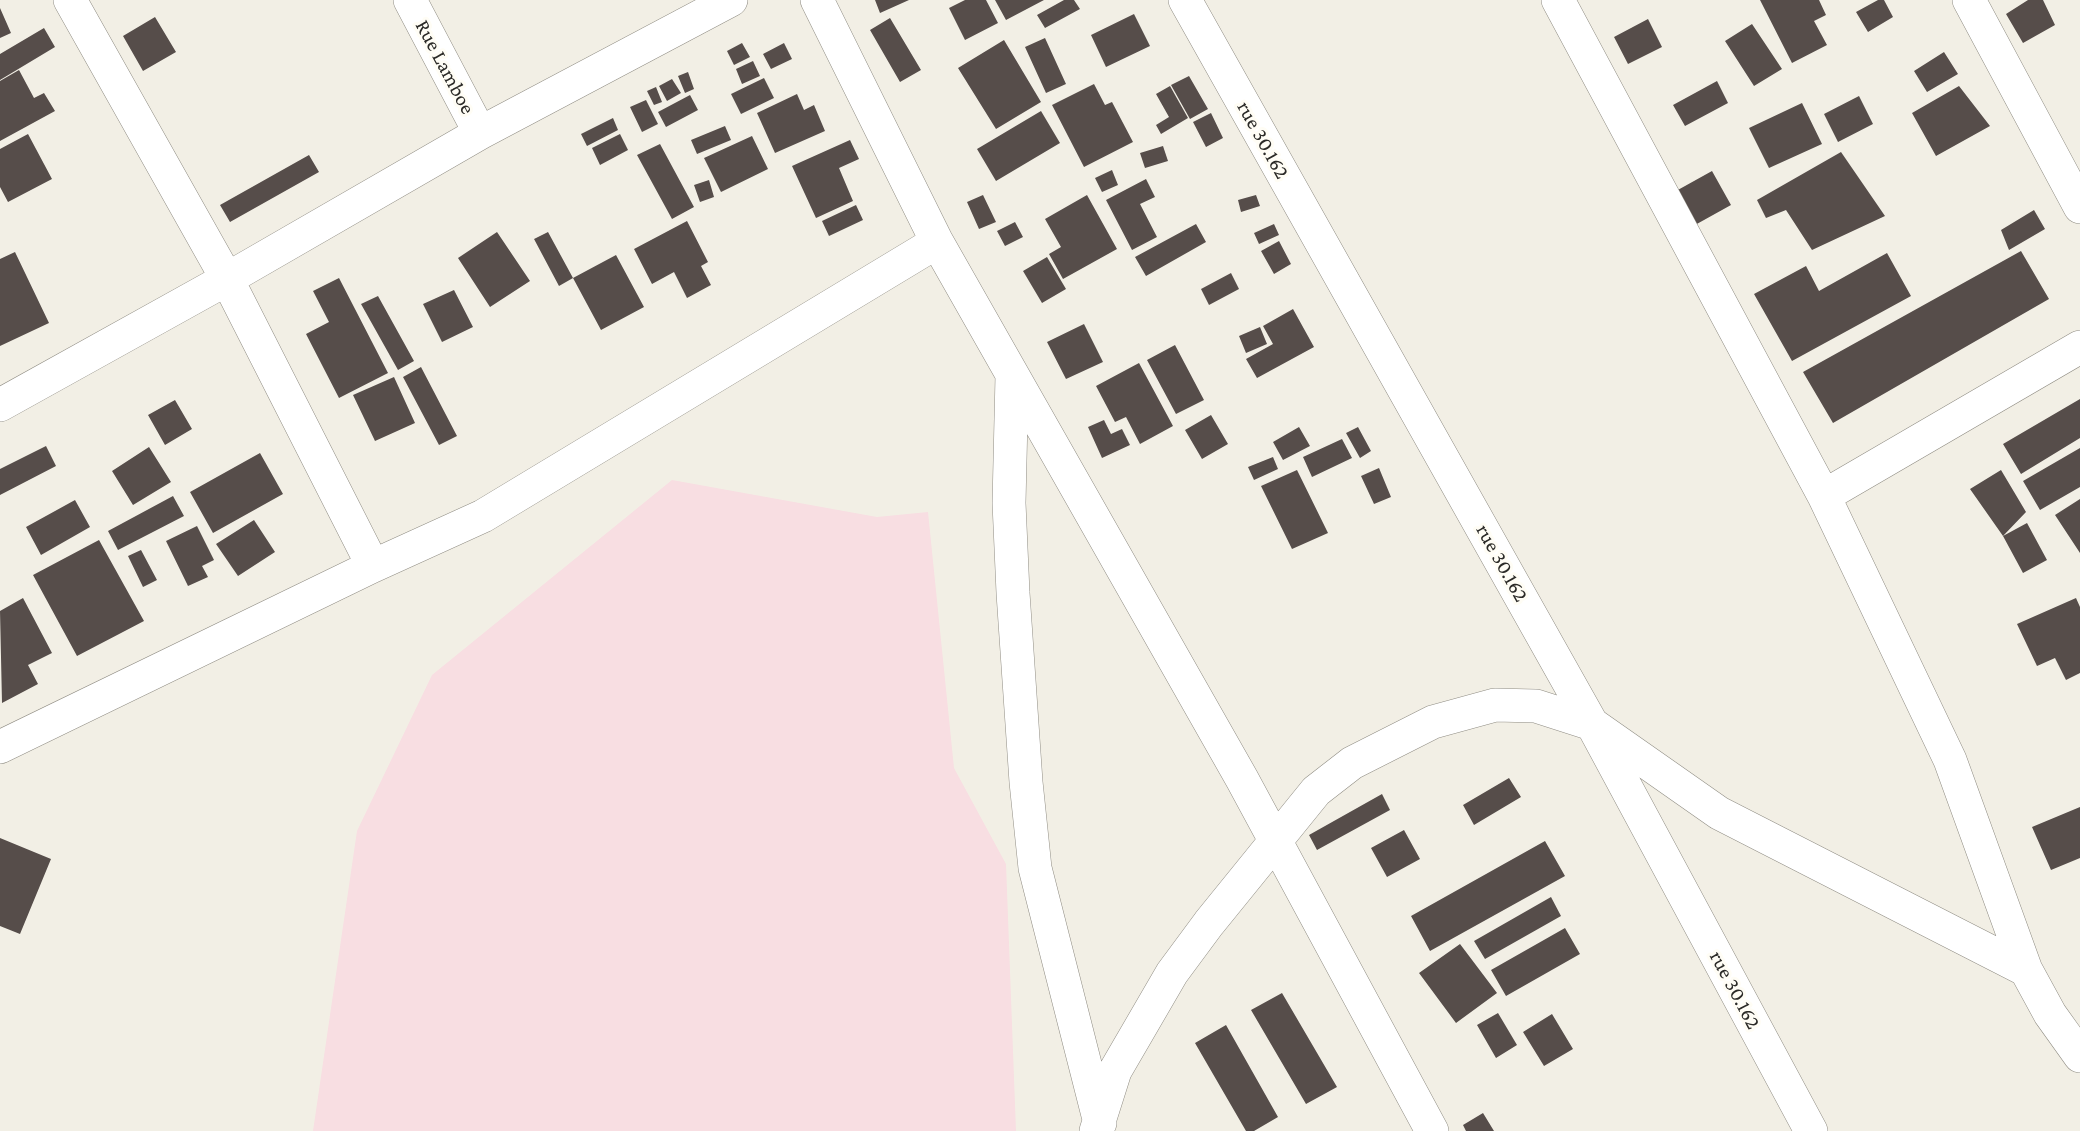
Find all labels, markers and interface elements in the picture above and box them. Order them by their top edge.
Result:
street label: Rue Lamboe [410,16,480,118]
street label: rue 30.162 [1231,97,1295,183]
street label: rue 30.162 [1470,520,1534,606]
street label: rue 30.162 [1704,947,1766,1033]

